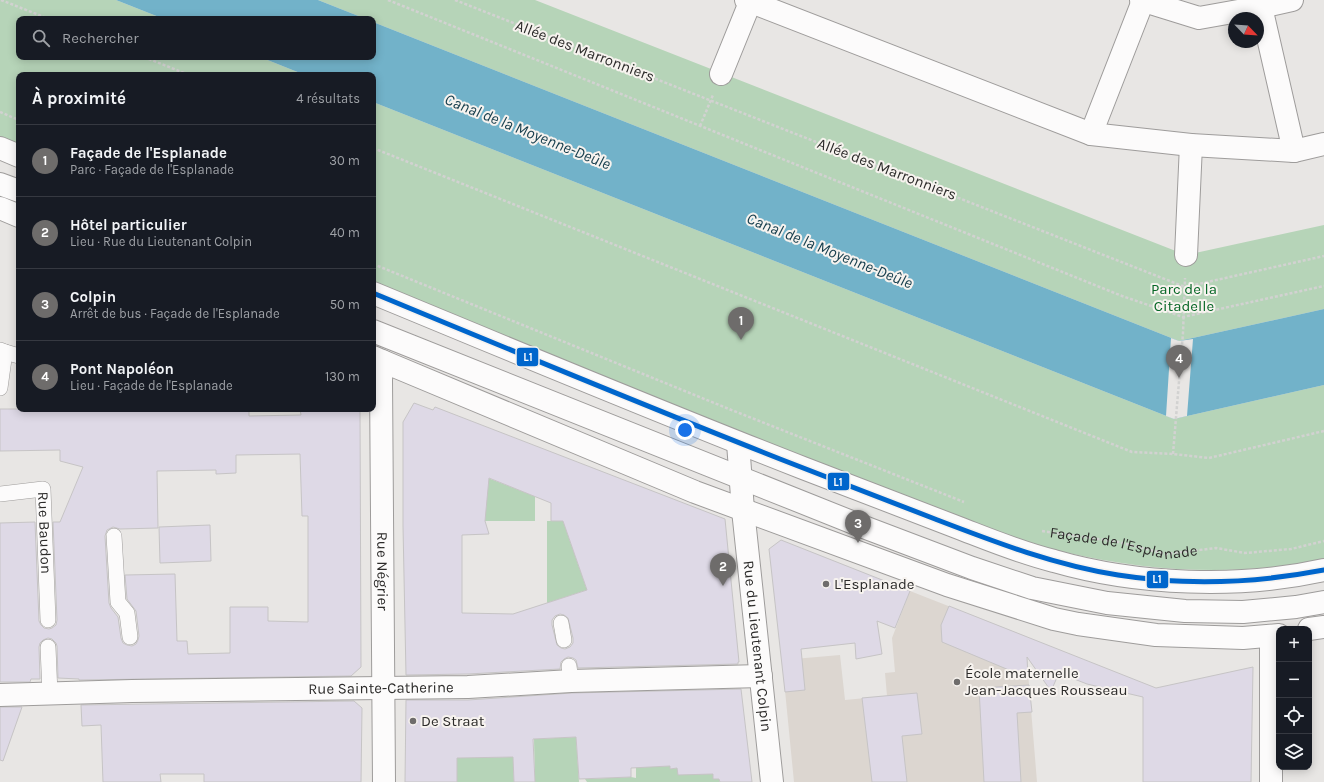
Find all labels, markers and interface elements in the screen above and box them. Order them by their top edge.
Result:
north arrow [1228,12,1264,48]
search box [16,16,376,60]
street label: Allée des Marronniers [513,16,657,86]
icon: search [30,27,52,49]
text: Rechercher [62,29,139,47]
text: À proximité [32,88,126,108]
water label: Canal de la Moyenne-Deûle [442,89,614,174]
text: 4 résultats [296,91,360,106]
street label: Allée des Marronniers [815,134,959,204]
text: Façade de l'Esplanade [70,144,227,162]
text: 1 [43,153,47,168]
text: 30 m [329,153,360,168]
text: Parc · Façade de l'Esplanade [70,162,234,177]
water label: Canal de la Moyenne-Deûle [744,208,916,293]
text: Hôtel particulier [70,216,187,234]
text: 2 [41,225,49,240]
text: 40 m [330,225,360,240]
text: Lieu · Rue du Lieutenant Colpin [70,234,252,249]
park label: Parc de la Citadelle [1151,280,1217,315]
text: Colpin [70,288,116,306]
text: 3 [41,297,49,312]
text: 50 m [330,297,360,312]
text: Arrêt de bus · Façade de l'Esplanade [70,306,280,321]
pin: 1 [728,307,754,340]
pin: 4 [1166,345,1192,378]
line badge: L1 [516,347,539,367]
text: L1 [523,351,533,364]
text: Pont Napoléon [70,360,174,378]
text: 4 [41,369,49,384]
text: 130 m [325,369,360,384]
text: Lieu · Façade de l'Esplanade [70,378,233,393]
your location [675,420,695,440]
line badge: L1 [827,472,850,491]
text: L1 [833,476,843,489]
street label: Rue Baudon [34,491,55,574]
pin: 3 [845,510,871,543]
street label: Façade de l'Esplanade [1049,523,1198,563]
street label: Rue Négrier [373,532,392,611]
pin: 2 [710,553,736,586]
street label: Rue du Lieutenant Colpin [739,559,776,733]
line badge: L1 [1146,570,1169,589]
text: L1 [1152,573,1162,586]
place label: L'Esplanade [834,575,914,593]
marker: L'Esplanade [821,579,831,589]
map controls [1276,626,1312,770]
button: + [1276,626,1312,662]
button: − [1276,662,1312,698]
place label: École maternelle Jean-Jacques Rousseau [965,664,1128,699]
marker: École maternelle Jean-Jacques Rousseau [952,677,962,687]
street label: Rue Sainte-Catherine [308,678,454,698]
button: locate [1276,698,1312,734]
place label: De Straat [421,712,485,730]
marker: De Straat [408,716,418,726]
button: layers [1276,734,1312,770]

